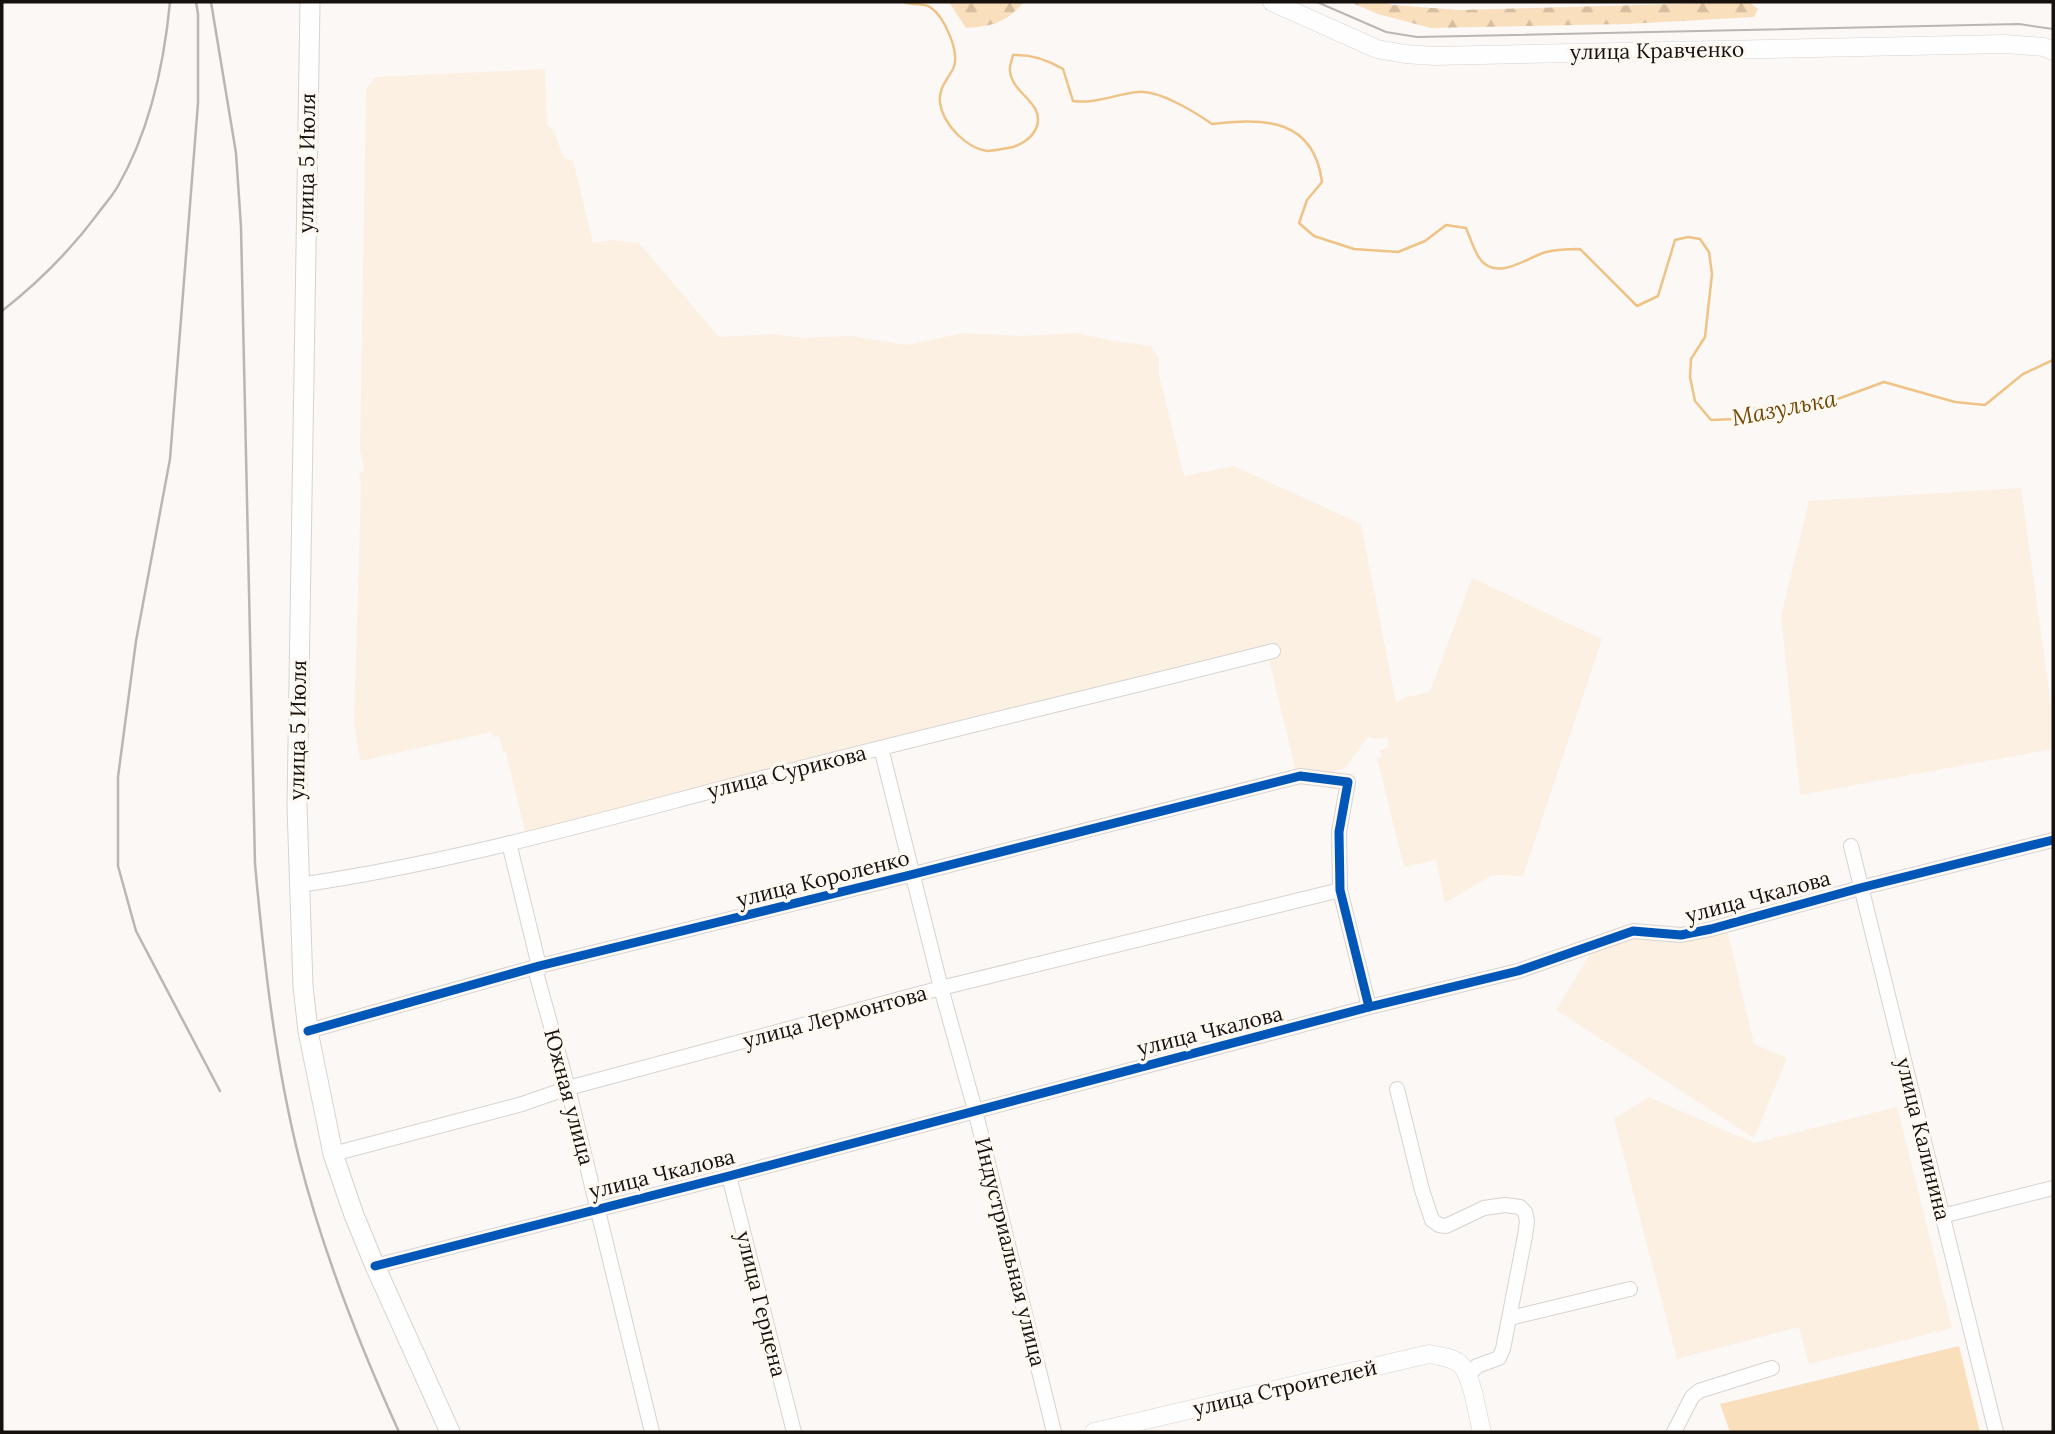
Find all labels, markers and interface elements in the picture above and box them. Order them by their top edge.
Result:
street label: улица Кравченко [1570,35,1744,66]
street label: улица 5 Июля [292,93,321,233]
water label: Мазулька [1729,383,1839,432]
street label: улица 5 Июля [283,660,312,800]
street label: улица Сурикова [705,739,869,804]
street label: улица Короленко [734,844,912,913]
street label: улица Чкалова [1682,864,1834,929]
street label: улица Лермонтова [740,979,930,1054]
street label: улица Чкалова [1134,999,1286,1062]
street label: Южная улица [538,1026,601,1168]
street label: улица Калинина [1890,1055,1957,1223]
street label: Индустриальная улица [969,1135,1052,1369]
street label: улица Чкалова [586,1142,738,1205]
street label: улица Герцена [730,1228,793,1380]
street label: улица Строителей [1190,1353,1379,1422]

